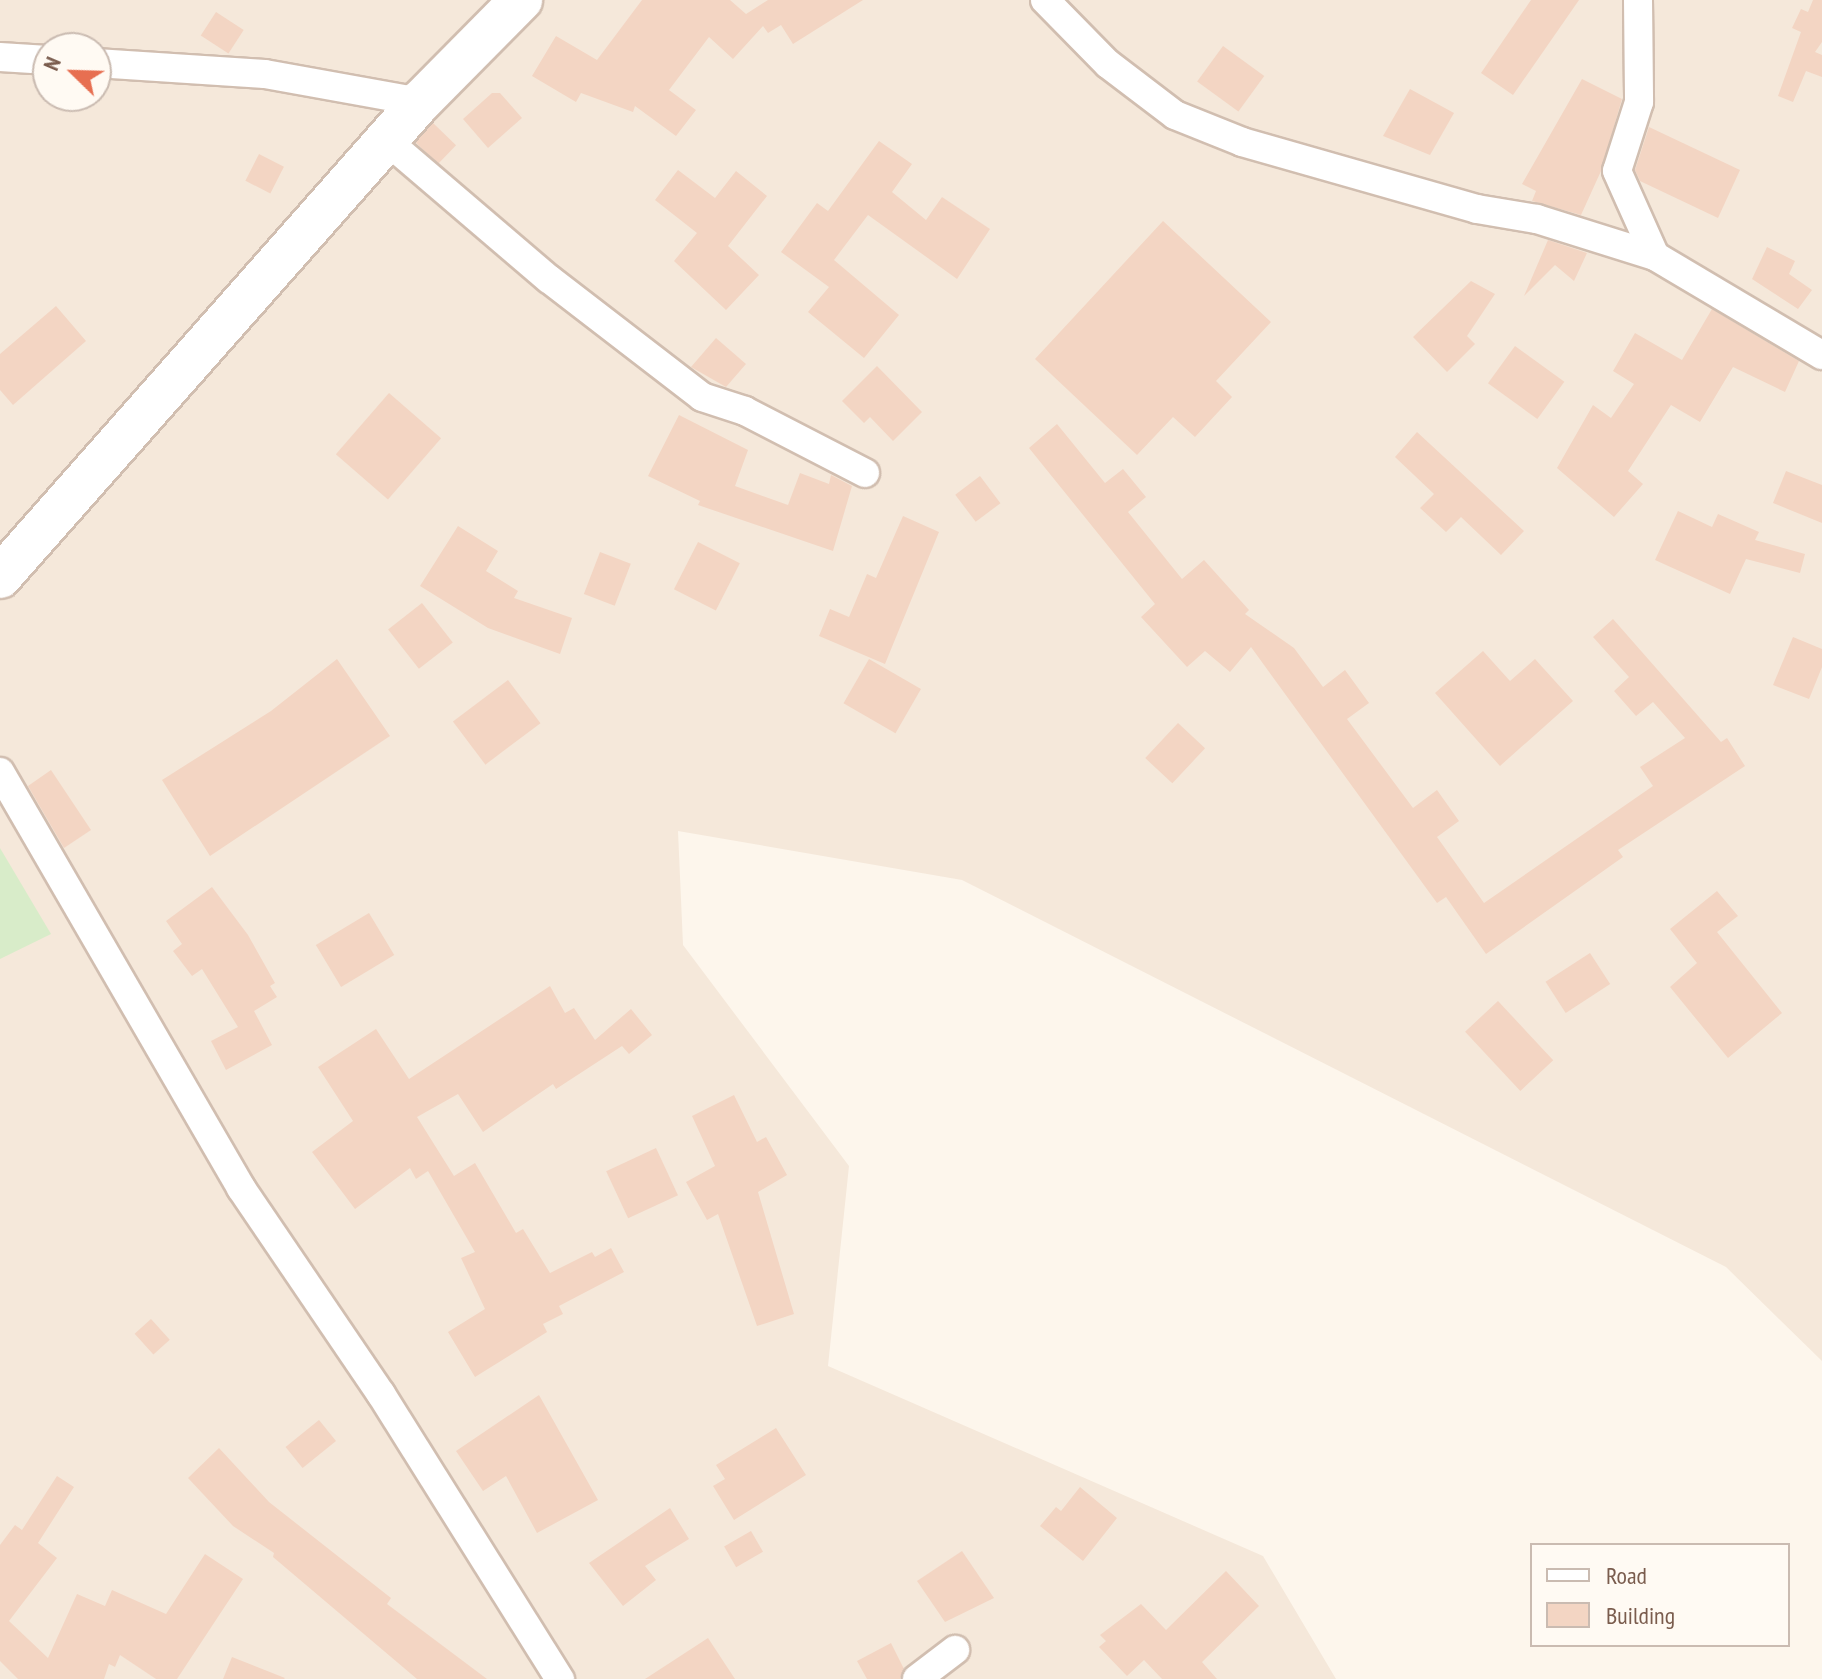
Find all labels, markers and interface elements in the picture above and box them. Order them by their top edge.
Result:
north arrow [32,32,112,112]
text: N [37,52,67,74]
legend [1530,1543,1790,1647]
text: Road [1606,1560,1647,1591]
text: Building [1606,1600,1675,1631]

